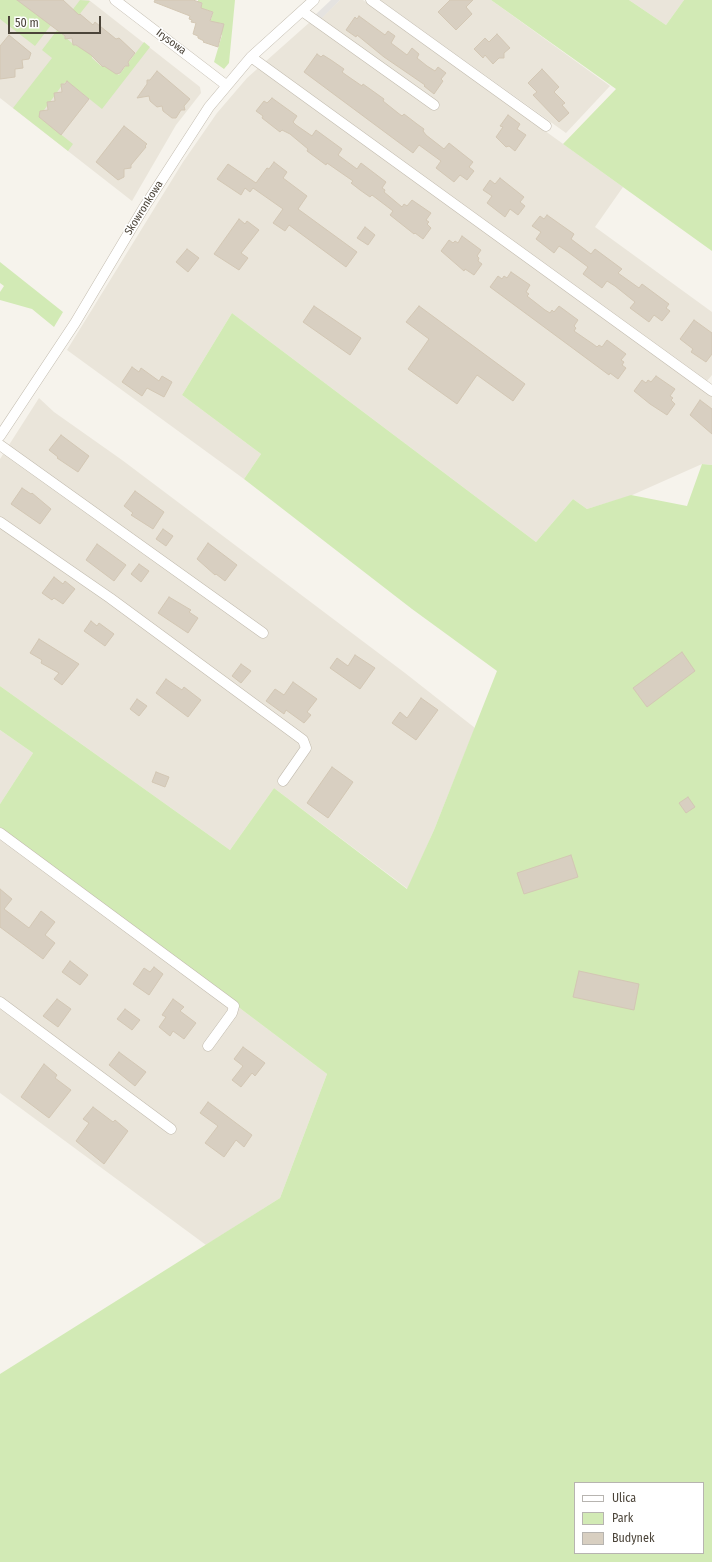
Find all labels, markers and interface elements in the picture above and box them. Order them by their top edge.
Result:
scale bar [10,8,103,34]
text: 50 m [15,16,39,30]
street label: Irysowa [153,26,189,58]
street label: Skowronkowa [122,178,166,238]
legend [574,1482,704,1554]
text: Ulica [612,1491,636,1505]
text: Park [612,1511,633,1525]
text: Budynek [612,1531,654,1545]

